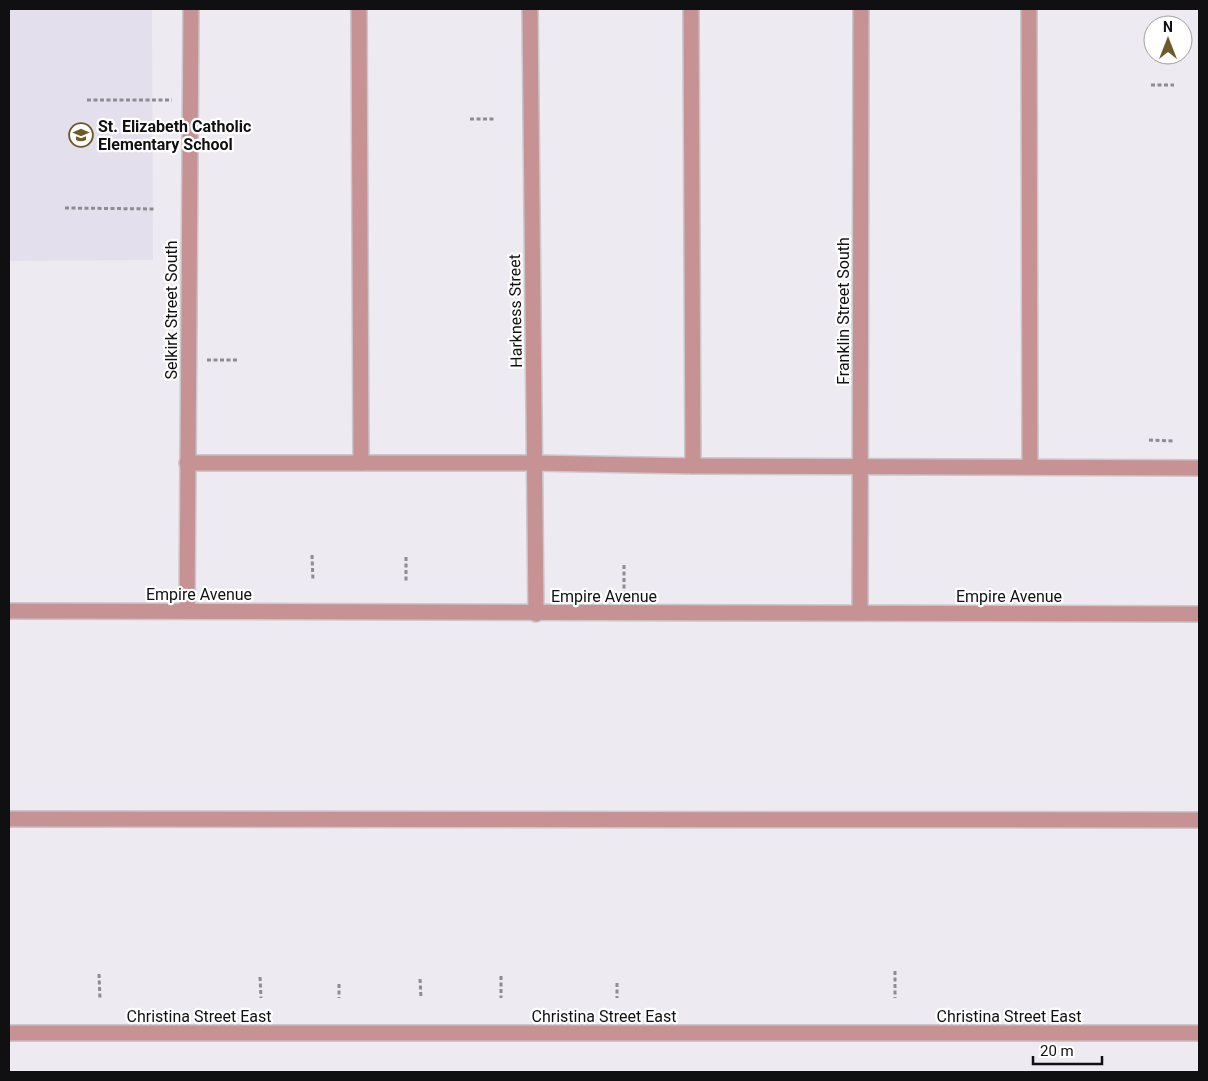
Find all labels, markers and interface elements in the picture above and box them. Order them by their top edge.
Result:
north arrow [1143,15,1193,65]
text: N [1163,19,1173,35]
place label: St. Elizabeth Catholic Elementary School [98,117,251,154]
school or university icon: St. Elizabeth Catholic Elementary School [68,122,94,148]
street label: Franklin Street South [834,237,853,385]
street label: Selkirk Street South [162,240,181,380]
street label: Harkness Street [505,254,526,368]
street label: Empire Avenue [146,585,252,604]
street label: Empire Avenue [551,587,657,606]
street label: Empire Avenue [956,587,1062,606]
street label: Christina Street East [127,1007,271,1026]
street label: Christina Street East [532,1007,676,1026]
street label: Christina Street East [937,1007,1081,1026]
scale bar [1033,1034,1102,1066]
text: 20 m [1040,1042,1074,1060]

